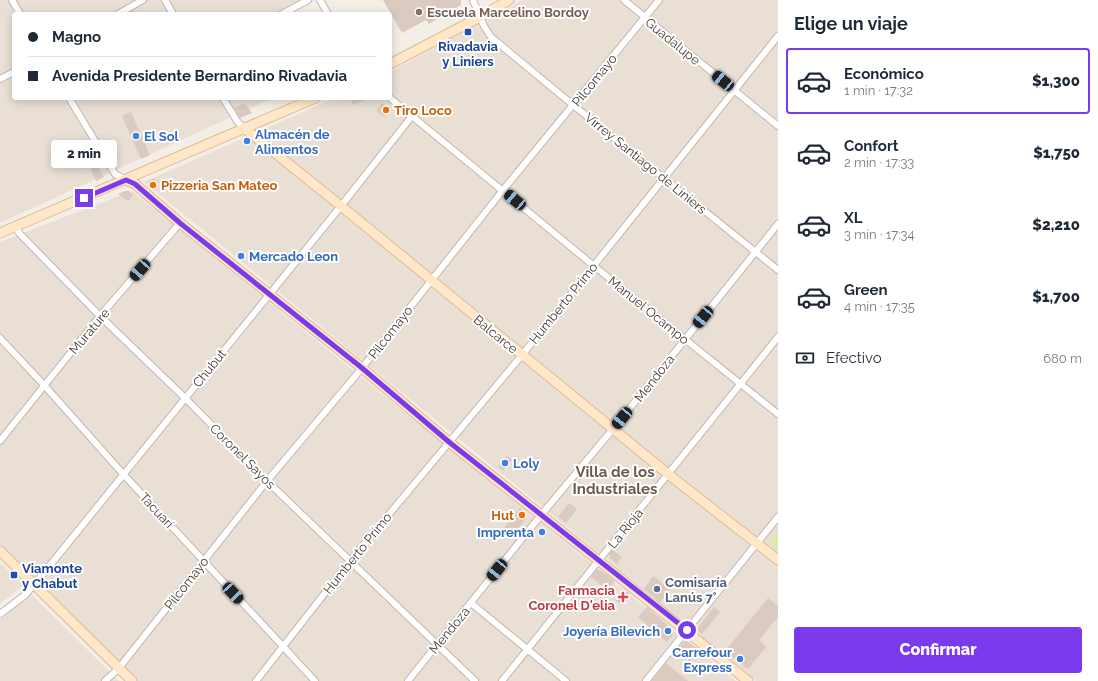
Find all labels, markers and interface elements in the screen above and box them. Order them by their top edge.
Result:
place label: Escuela Marcelino Bordoy [427,5,589,20]
marker: Escuela Marcelino Bordoy [414,7,424,17]
text: Elige un viaje [794,13,908,34]
street label: Guadalupe [642,15,703,68]
marker: Rivadavia y Liniers [463,27,473,37]
text: Magno [52,28,101,46]
place label: Rivadavia y Liniers [438,39,498,69]
street label: Pilcomayo [569,51,620,109]
icon: car [796,63,832,99]
text: Económico [844,65,924,83]
text: Avenida Presidente Bernardino Rivadavia [52,67,347,85]
car [710,69,736,93]
text: $1,300 [1032,72,1080,90]
text: 1 min · 17:32 [844,83,913,98]
place label: Tiro Loco [394,103,452,118]
marker: Tiro Loco [381,105,391,115]
street label: Virrey Santiago de Liniers [582,110,710,217]
place label: Almacén de Alimentos [255,127,330,157]
place label: El Sol [144,129,180,144]
marker: El Sol [131,131,141,141]
icon: car [796,135,832,171]
marker: Almacén de Alimentos [242,136,252,146]
text: Confort [844,137,898,155]
callout: 2 min [51,140,117,168]
text: $1,750 [1033,144,1080,162]
text: 2 min [67,146,101,161]
text: 2 min · 17:33 [844,155,914,170]
place label: Pizzeria San Mateo [161,178,277,193]
marker: Pizzeria San Mateo [148,180,158,190]
car [502,188,528,212]
route end [75,189,93,207]
icon: car [796,207,832,243]
text: XL [844,209,862,227]
text: $2,210 [1032,216,1080,234]
text: 3 min · 17:34 [844,227,915,242]
place label: Mercado Leon [249,249,338,264]
marker: Mercado Leon [236,251,246,261]
car [128,257,152,283]
street label: Humberto Primo [526,260,601,347]
street label: Manuel Ocampo [605,273,692,348]
icon: car [796,279,832,315]
text: Green [844,281,888,299]
text: $1,700 [1032,288,1080,306]
text: 4 min · 17:35 [844,299,915,314]
street label: Pilcomayo [365,303,416,362]
car [691,304,715,330]
street label: Murature [66,305,113,357]
street label: Balcarce [471,312,521,357]
street label: Chubut [190,346,230,390]
icon: cash [794,347,816,369]
text: Efectivo [826,349,882,367]
text: 680 m [1043,351,1082,366]
street label: Mendoza [631,352,677,405]
car [610,405,634,431]
street label: Coronel Sayos [207,421,278,492]
place label: Loly [513,456,539,471]
marker: Loly [500,458,510,468]
district label: Villa de los Industriales [573,463,657,498]
street label: Tacuarí [136,490,177,531]
street label: La Rioja [605,505,646,551]
place label: Hut [491,508,514,523]
street label: Humberto Primo [320,510,395,597]
marker: Hut [517,510,527,520]
place label: Imprenta [477,525,535,540]
marker: Imprenta [537,527,547,537]
street label: Pilcomayo [161,554,212,613]
car [485,557,509,583]
place label: Viamonte y Chabut [22,561,82,591]
marker: Viamonte y Chabut [9,570,19,580]
place label: Comisaría Lanús 7° [665,575,727,605]
car [220,580,246,606]
place label: Farmacia Coronel D'elia [528,583,616,613]
marker: Comisaría Lanús 7° [652,584,662,594]
marker: Farmacia Coronel D'elia [618,592,628,602]
street label: Mendoza [426,604,473,657]
route start [678,621,696,639]
place label: Joyería Bilevich [563,624,660,639]
marker: Joyería Bilevich [663,626,673,636]
button: Confirmar [794,627,1082,673]
place label: Carrefour Express [672,645,733,675]
marker: Carrefour Express [735,654,745,664]

